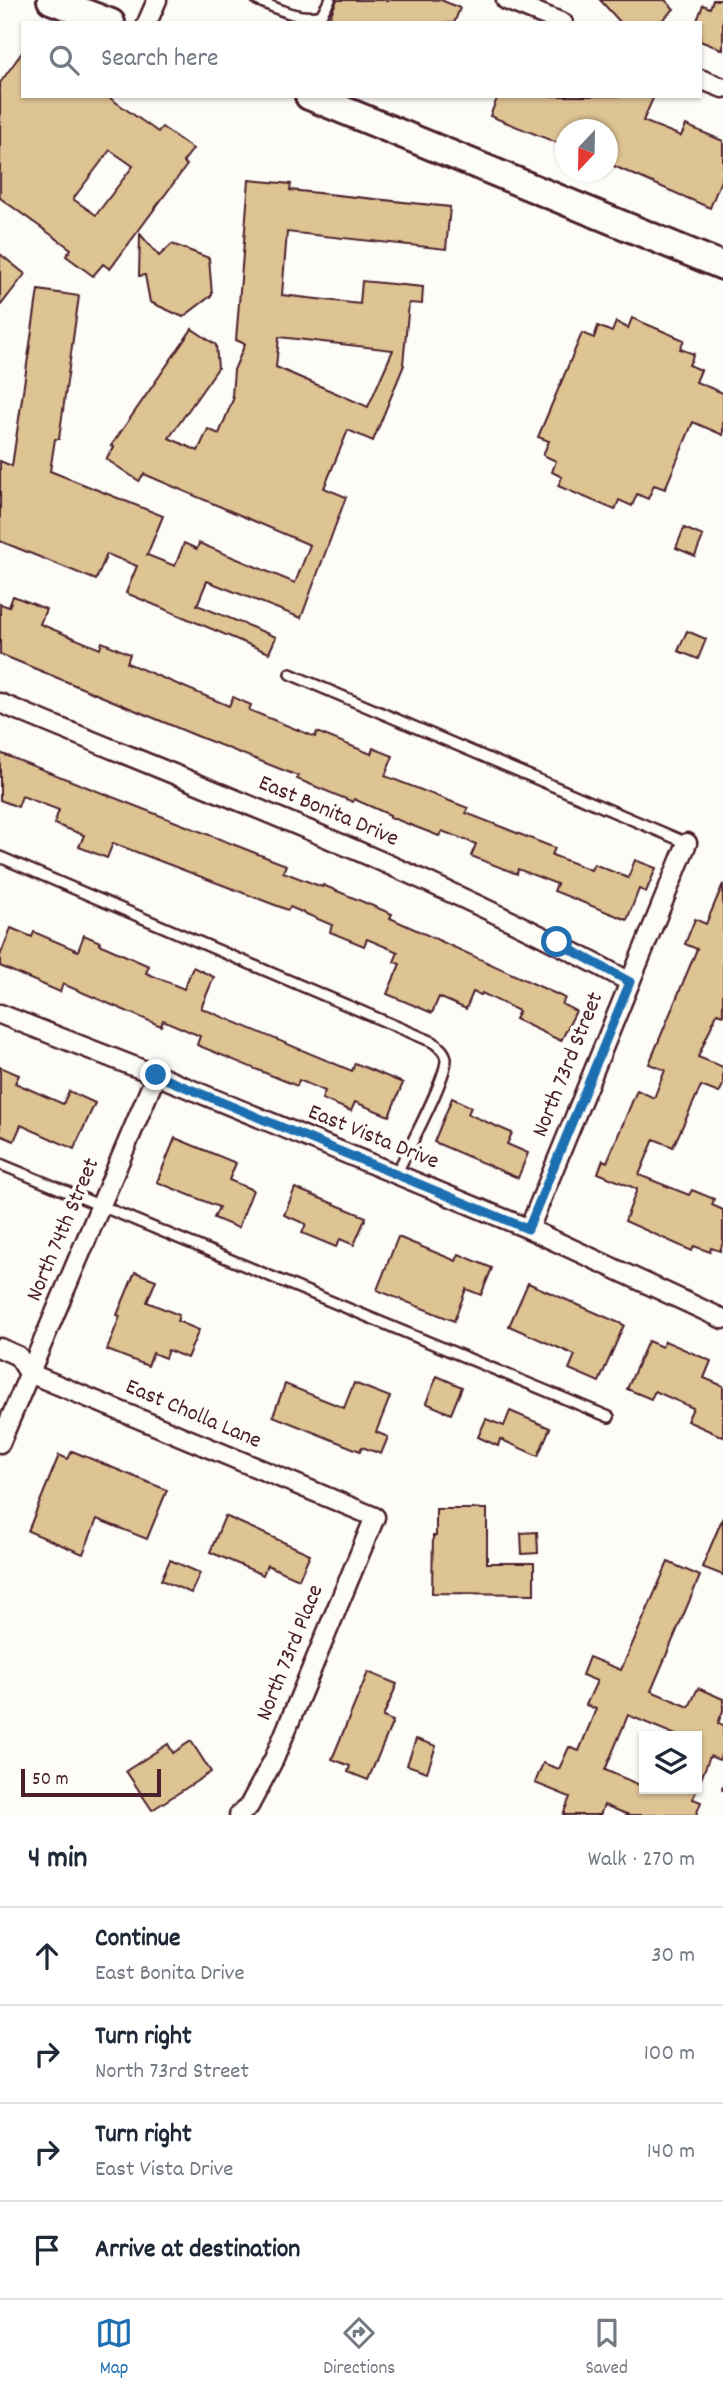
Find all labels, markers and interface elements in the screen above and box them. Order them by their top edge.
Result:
search box [21,21,702,98]
icon: search [45,41,83,79]
text: Search here [101,41,219,78]
north arrow [555,119,618,182]
street label: East Bonita Drive [253,768,403,856]
route start [541,926,572,957]
street label: North 73rd Street [525,987,613,1143]
route end [140,1059,171,1090]
street label: East Vista Drive [303,1097,443,1179]
street label: North 74th Street [19,1153,109,1307]
street label: East Cholla Lane [120,1372,266,1458]
street label: North 73rd Place [249,1580,333,1726]
map controls [639,1731,702,1794]
button: layers [639,1731,702,1794]
scale bar [21,1766,161,1798]
text: 50 m [32,1767,69,1794]
text: 4 min [28,1839,87,1882]
text: Walk · 270 m [588,1844,695,1877]
text: Continue [95,1921,180,1958]
icon: ahead [28,1937,66,1975]
text: 30 m [651,1940,695,1973]
text: East Bonita Drive [95,1958,245,1991]
text: Turn right [95,2019,192,2056]
icon: right [28,2035,66,2073]
text: 100 m [644,2038,695,2071]
text: North 73rd Street [95,2056,249,2089]
text: Turn right [95,2117,192,2154]
icon: right [28,2133,66,2171]
text: 140 m [647,2136,695,2169]
text: East Vista Drive [95,2154,233,2187]
icon: arrive [28,2231,66,2269]
text: Arrive at destination [95,2232,300,2269]
tab: Map [95,2314,133,2383]
tab: Directions [323,2314,395,2383]
tab: Saved [585,2314,628,2383]

